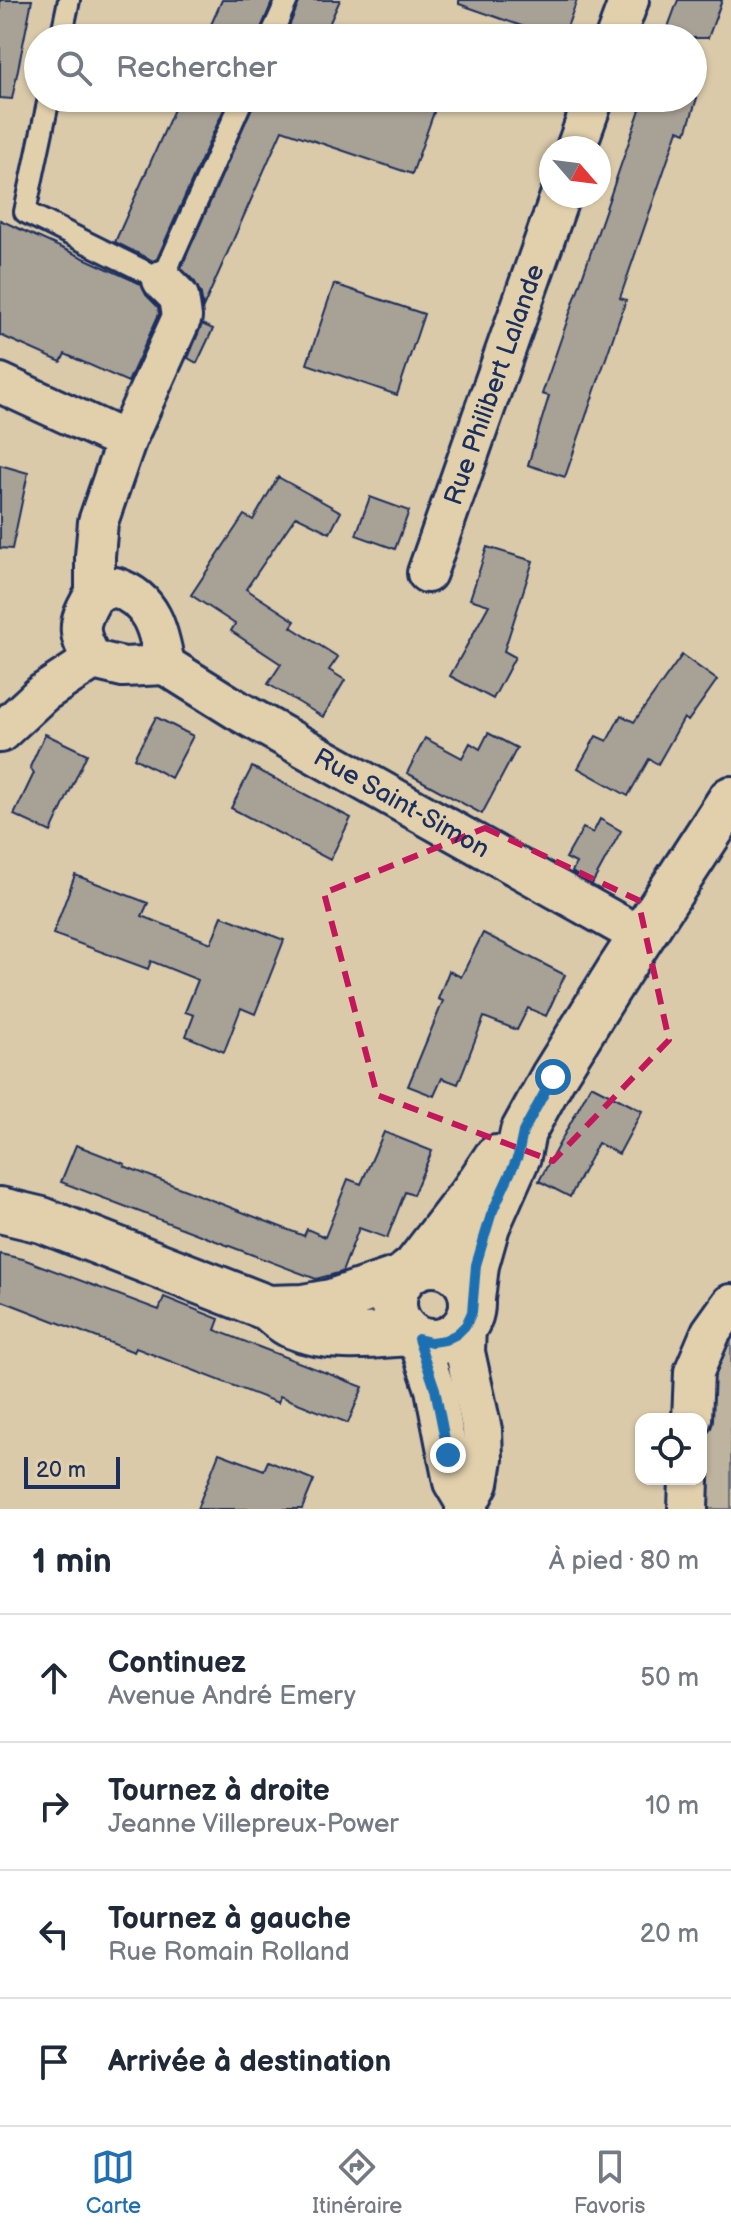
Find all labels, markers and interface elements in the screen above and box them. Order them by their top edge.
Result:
search box [24,24,707,112]
icon: search [52,46,96,90]
text: Rechercher [116,50,277,86]
north arrow [539,136,611,208]
street label: Rue Philibert Lalande [438,260,552,509]
street label: Rue Saint-Simon [308,742,494,865]
route start [535,1059,571,1095]
map controls [635,1413,707,1485]
button: locate [635,1413,707,1485]
route end [430,1437,466,1473]
scale bar [24,1453,120,1489]
text: 20 m [36,1457,86,1484]
text: 1 min [32,1541,112,1582]
text: À pied · 80 m [549,1546,699,1577]
text: Continuez [108,1645,246,1681]
icon: ahead [32,1656,76,1700]
text: 50 m [640,1663,699,1694]
text: Avenue André Emery [108,1681,356,1712]
text: Tournez à droite [108,1773,330,1809]
icon: right [32,1784,76,1828]
text: 10 m [645,1791,699,1822]
text: Jeanne Villepreux-Power [108,1809,399,1840]
text: Tournez à gauche [108,1901,351,1937]
icon: left [32,1912,76,1956]
text: 20 m [640,1919,699,1950]
text: Rue Romain Rolland [108,1937,350,1968]
icon: arrive [32,2040,76,2084]
text: Arrivée à destination [108,2044,391,2080]
tab: Carte [86,2145,141,2220]
tab: Itinéraire [312,2145,402,2220]
tab: Favoris [574,2145,645,2220]

